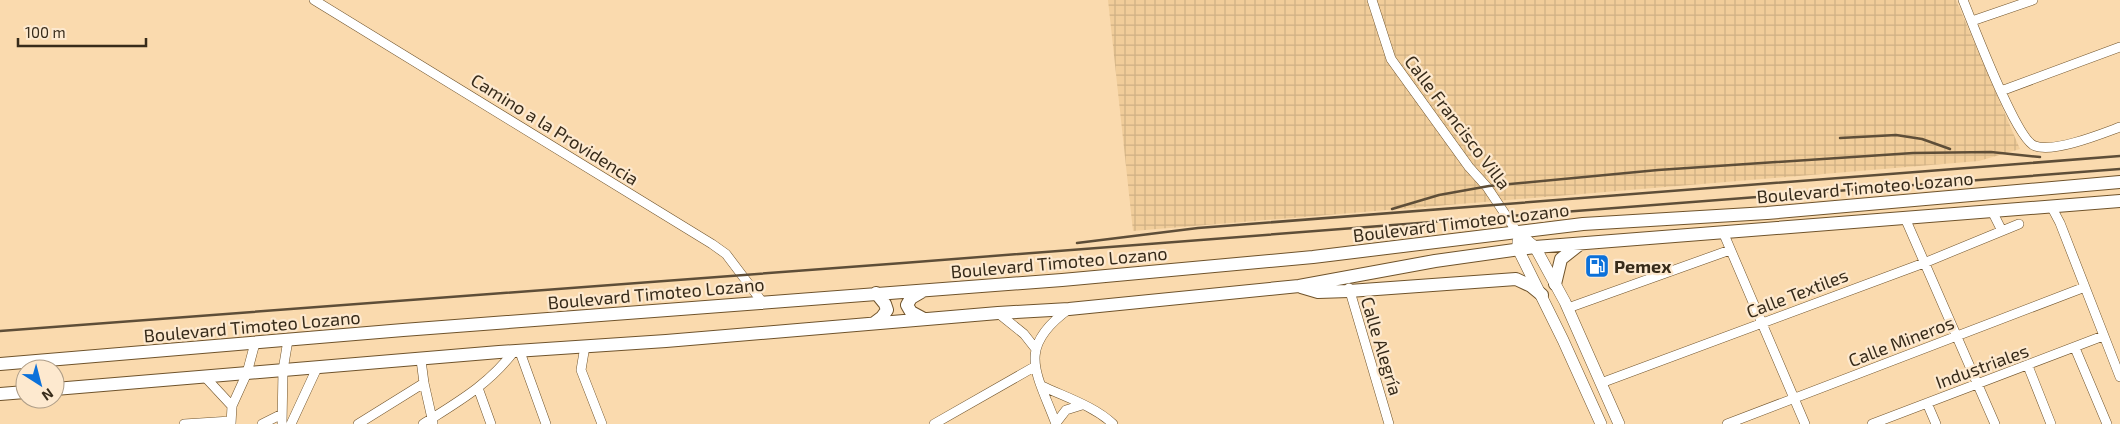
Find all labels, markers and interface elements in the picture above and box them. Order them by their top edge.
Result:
scale bar [18,15,145,47]
text: 100 m [25,23,66,41]
street label: Calle Francisco Villa [1400,51,1516,193]
street label: Camino a la Providencia [467,68,643,190]
street label: Boulevard Timoteo Lozano [1756,167,1974,207]
street label: Boulevard Timoteo Lozano [1352,198,1570,246]
street label: Boulevard Timoteo Lozano [950,242,1168,282]
fuel station icon: Pemex [1584,253,1610,279]
place label: Pemex [1614,255,1672,277]
street label: Calle Textiles [1743,264,1851,322]
street label: Boulevard Timoteo Lozano [547,273,765,313]
street label: Calle Alegría [1357,294,1407,398]
street label: Boulevard Timoteo Lozano [143,306,361,346]
street label: Calle Mineros [1845,311,1957,371]
street label: Industriales [1932,339,2032,393]
north arrow [15,359,65,409]
text: N [39,385,57,405]

